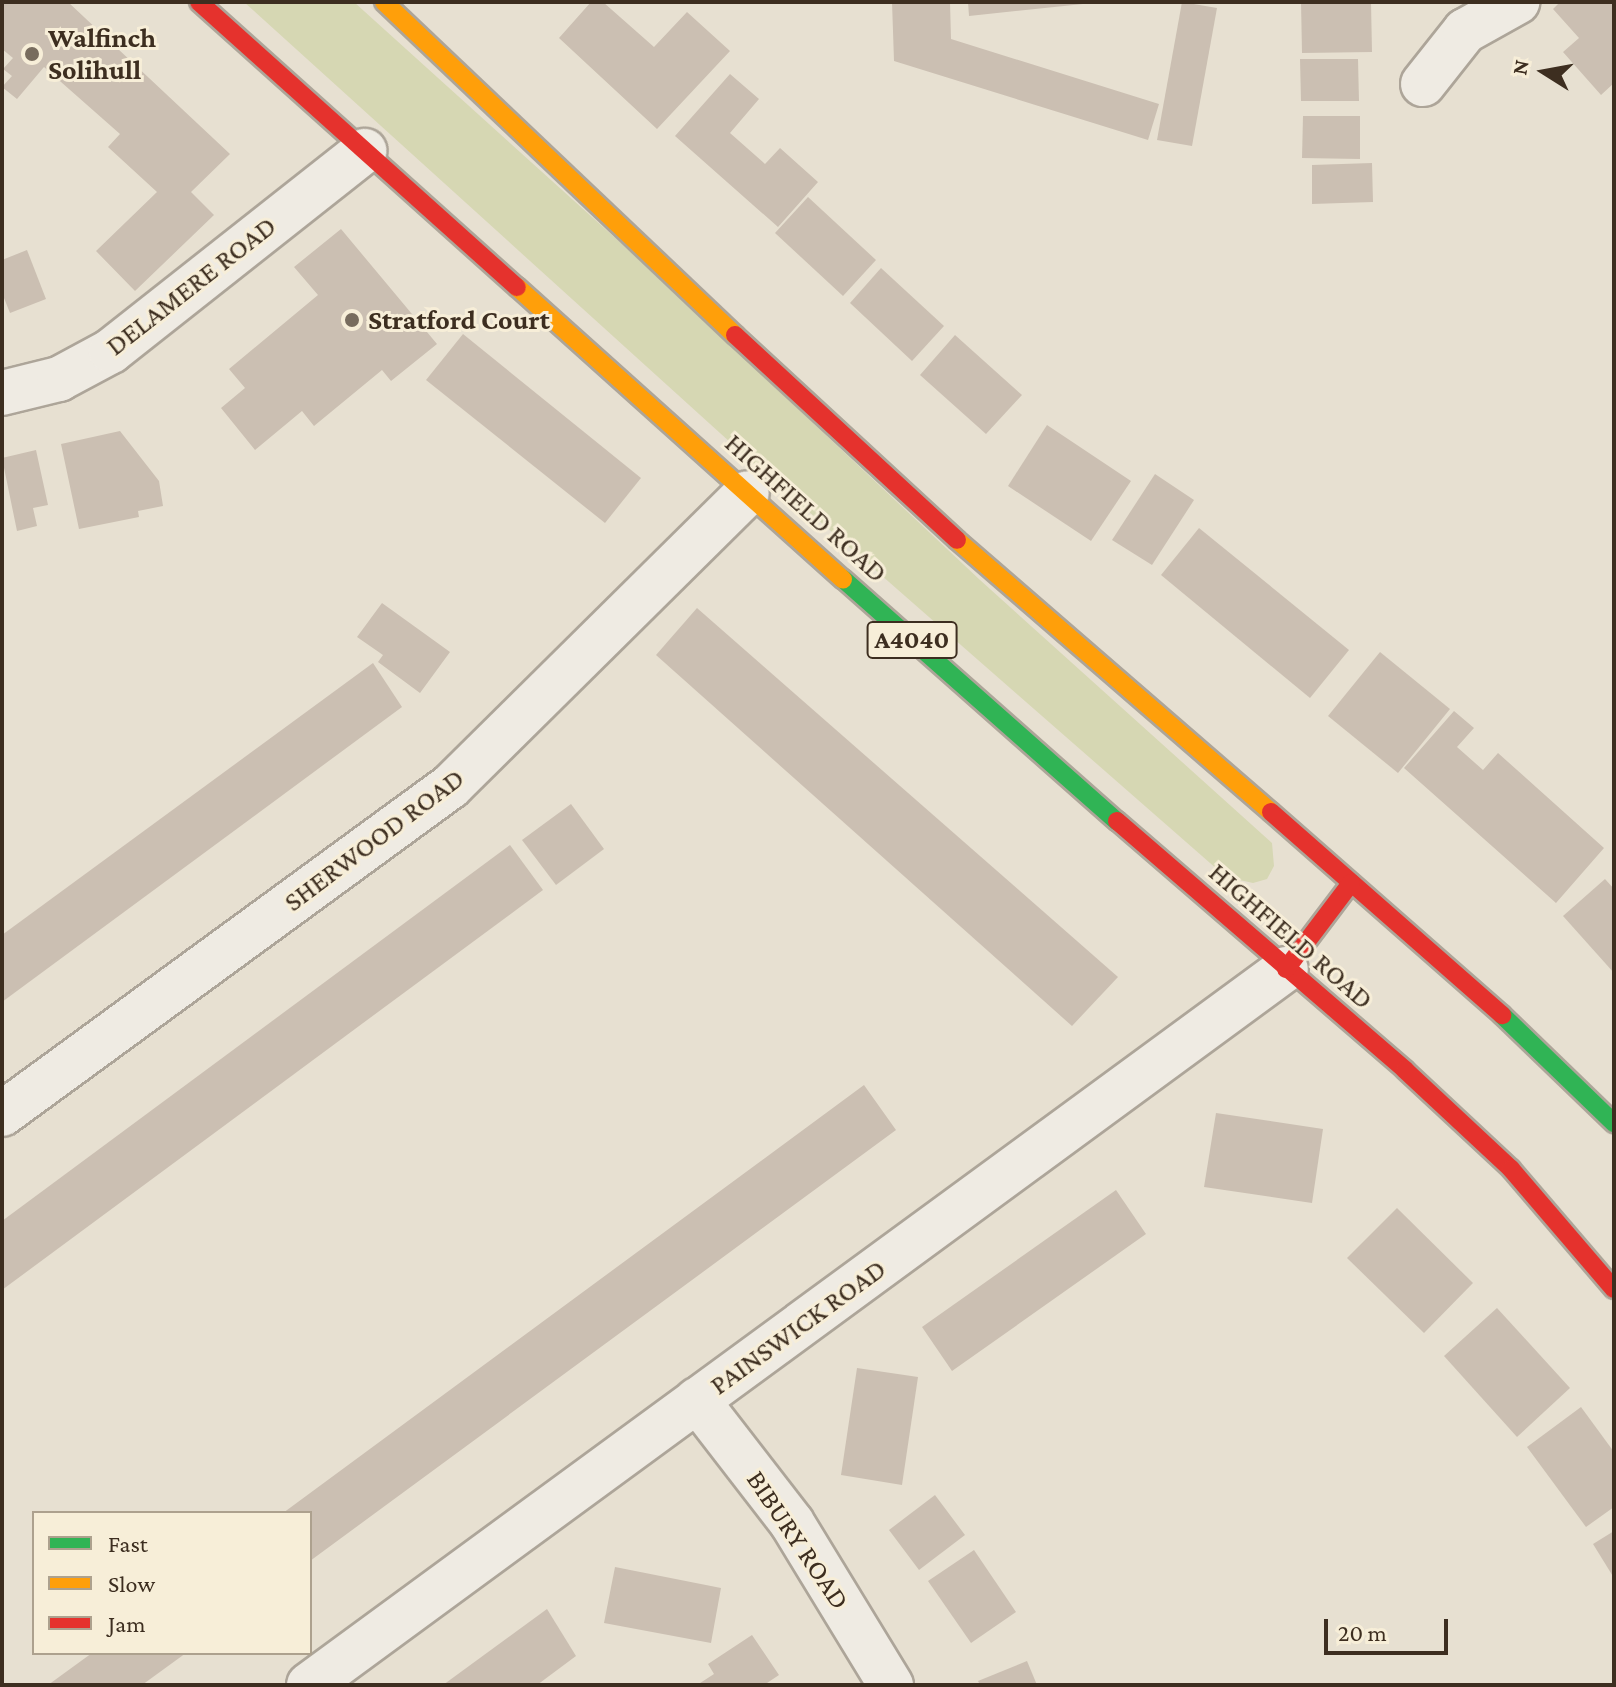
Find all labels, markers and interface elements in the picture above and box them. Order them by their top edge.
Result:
place label: Walfinch Solihull [48,21,156,87]
north arrow [1504,32,1584,112]
marker: Walfinch Solihull [23,45,41,63]
text: N [1506,58,1534,77]
street label: DELAMERE ROAD [99,209,283,363]
place label: Stratford Court [368,303,550,337]
marker: Stratford Court [343,311,361,329]
street label: HIGHFIELD ROAD [718,426,894,590]
road number: A4040 [866,618,958,662]
street label: SHERWOOD ROAD [277,761,471,919]
street label: HIGHFIELD ROAD [1202,856,1380,1016]
street label: PAINSWICK ROAD [703,1252,893,1402]
street label: BIBURY ROAD [739,1464,857,1616]
legend [32,1511,312,1655]
text: Fast [108,1530,148,1557]
text: Slow [108,1570,155,1597]
scale bar [1328,1603,1452,1653]
text: Jam [108,1610,146,1637]
text: 20 m [1338,1619,1387,1646]

